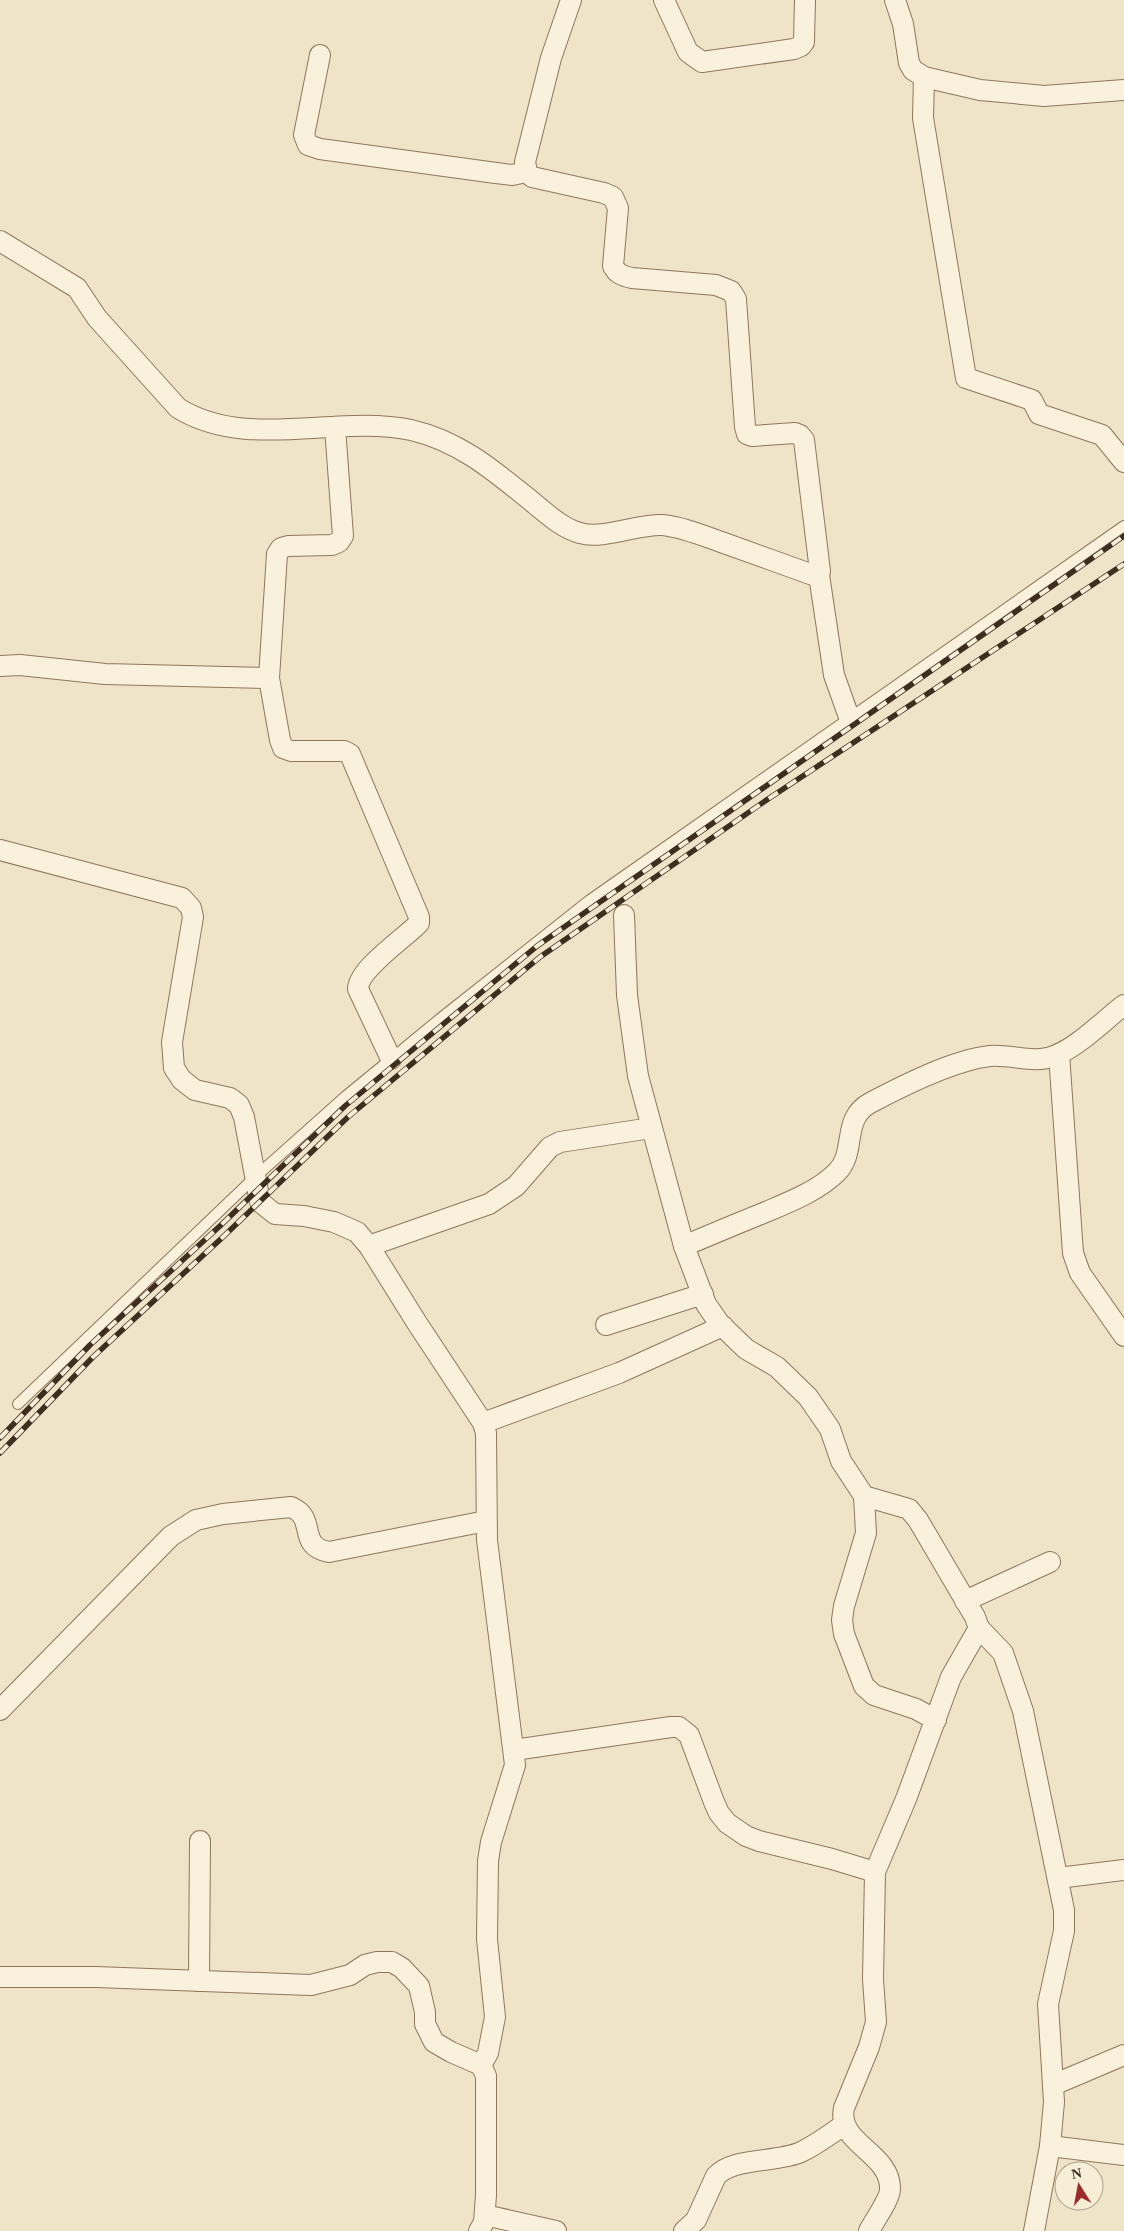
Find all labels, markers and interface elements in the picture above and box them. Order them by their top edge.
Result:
north arrow [1054,2161,1104,2211]
text: N [1070,2165,1083,2182]

